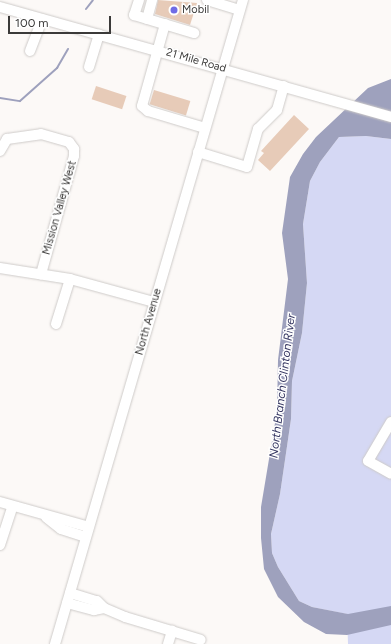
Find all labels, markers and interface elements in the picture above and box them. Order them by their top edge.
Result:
place label: Mobil [182,3,209,17]
marker: Mobil [169,5,179,15]
scale bar [10,8,113,34]
text: 100 m [15,16,49,30]
street label: 21 Mile Road [165,46,227,76]
street label: Mission Valley West [40,159,80,257]
street label: North Avenue [133,287,165,357]
water label: North Branch Clinton River [267,313,299,459]

